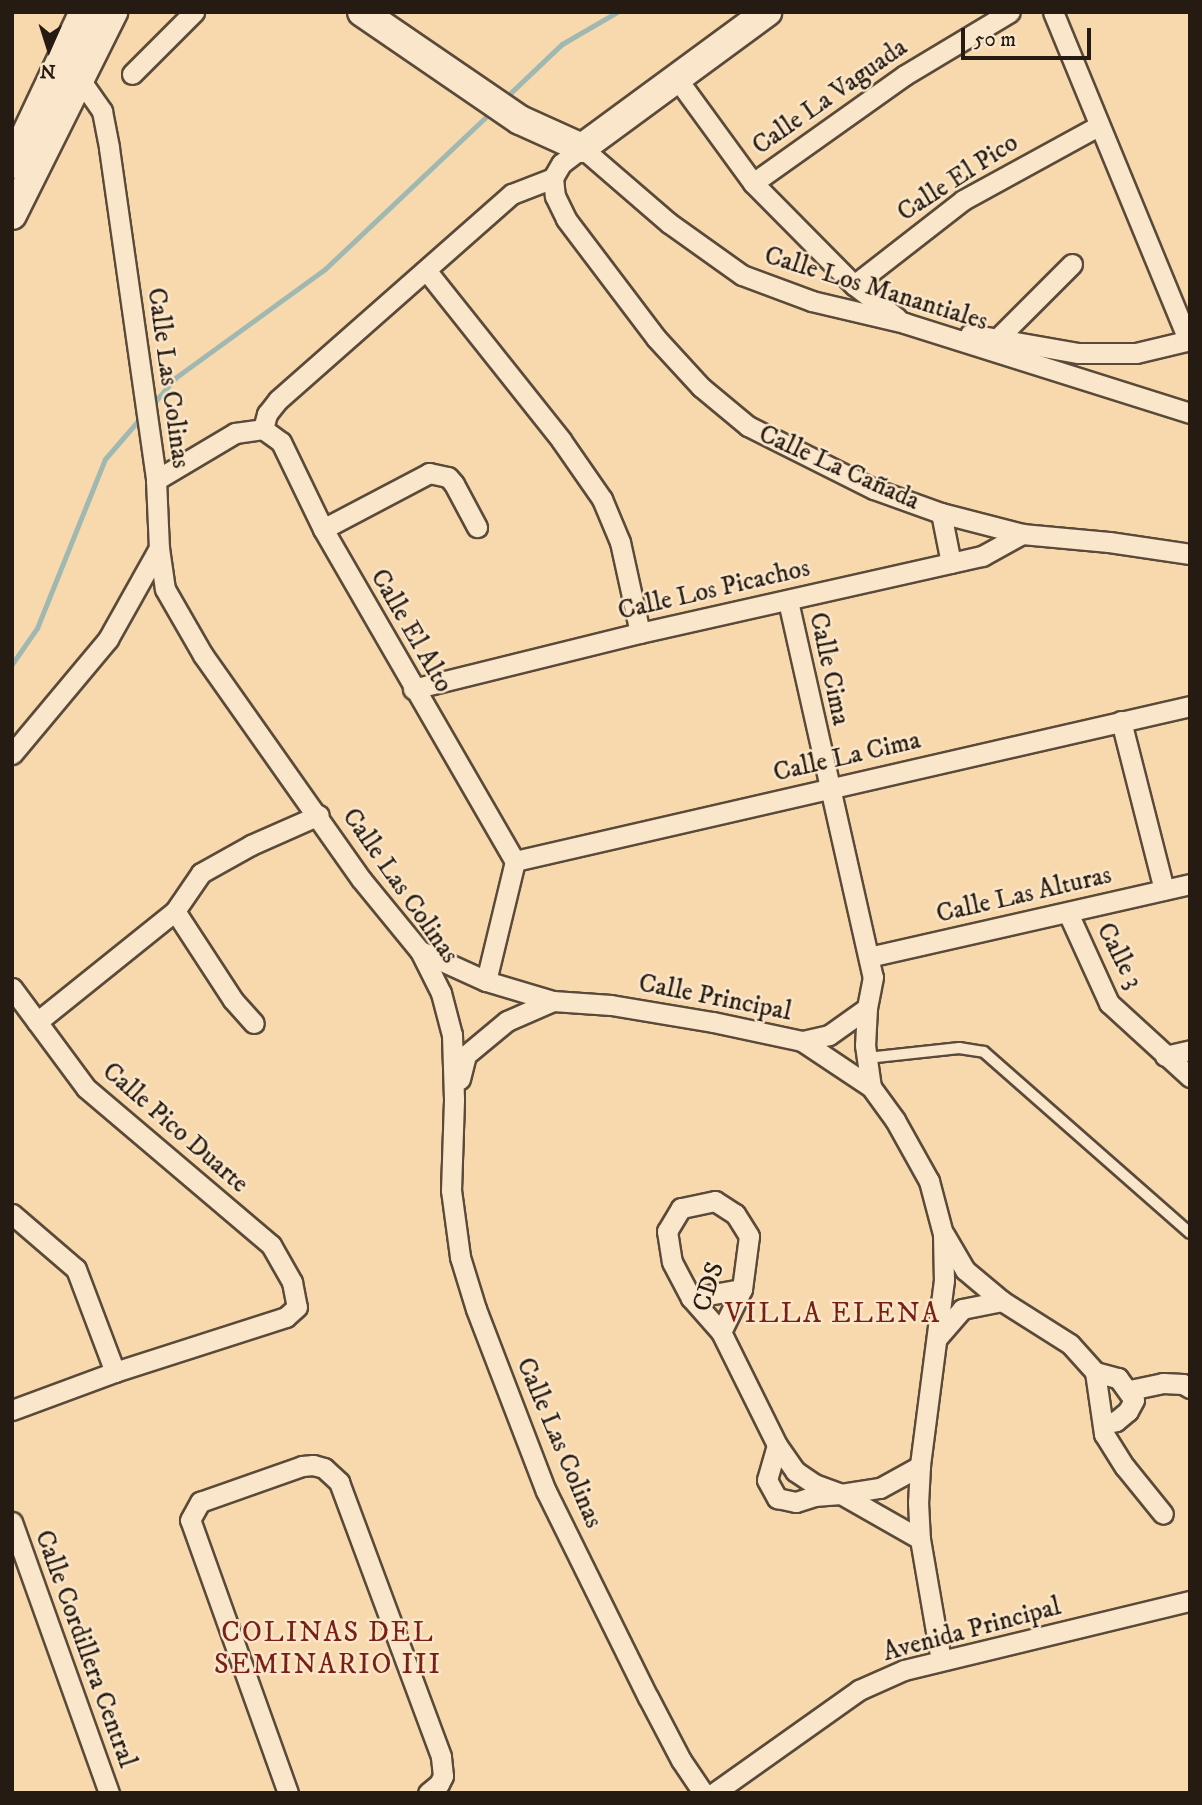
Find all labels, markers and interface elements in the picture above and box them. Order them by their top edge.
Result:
north arrow [14,14,84,84]
scale bar [964,14,1094,58]
text: 50 m [974,27,1016,53]
street label: Calle La Vaguada [747,32,913,162]
text: N [39,59,56,82]
street label: Calle El Pico [892,127,1024,229]
street label: Calle Los Manantiales [761,240,991,338]
street label: Calle Las Colinas [140,286,196,470]
street label: Calle La Cañada [754,419,924,517]
street label: Calle Los Picachos [615,553,813,627]
street label: Calle El Alto [363,564,459,698]
street label: Calle Cima [802,610,856,728]
street label: Calle La Cima [770,725,924,789]
street label: Calle Las Colinas [335,803,465,969]
street label: Calle Las Alturas [933,860,1115,930]
street label: Calle 3 [1089,918,1149,994]
street label: Calle Principal [636,968,794,1028]
street label: Calle Pico Duarte [96,1056,254,1200]
street label: CDS [686,1258,732,1316]
district label: VILLA ELENA [726,1297,940,1331]
street label: Calle Las Colinas [509,1353,609,1533]
street label: Calle Cordillera Central [28,1526,142,1772]
street label: Avenida Principal [880,1591,1064,1669]
district label: COLINAS DEL SEMINARIO III [216,1616,440,1682]

